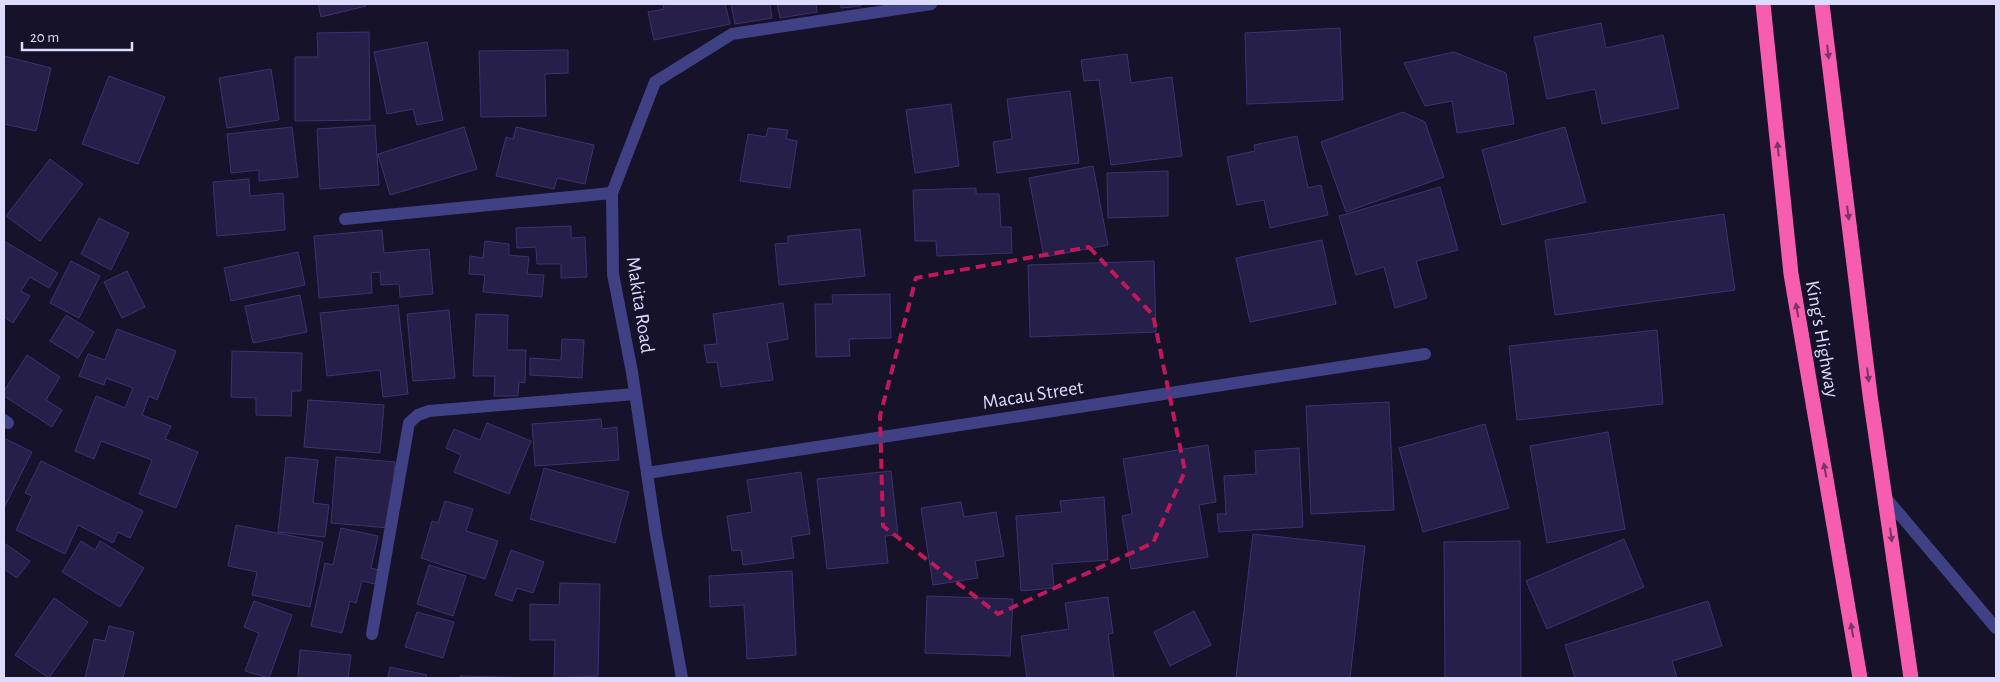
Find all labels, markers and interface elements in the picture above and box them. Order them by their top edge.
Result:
scale bar [22,20,132,52]
text: 20 m [30,30,59,45]
one-way arrow [1824,44,1832,60]
one-way arrow [1774,140,1782,156]
one-way arrow [1844,206,1852,222]
street label: Makita Road [622,255,658,355]
street label: King's Highway [1802,279,1842,400]
one-way arrow [1792,302,1800,318]
one-way arrow [1864,367,1872,383]
street label: Macau Street [981,377,1086,413]
one-way arrow [1820,462,1828,478]
one-way arrow [1887,528,1895,544]
one-way arrow [1848,622,1856,638]

